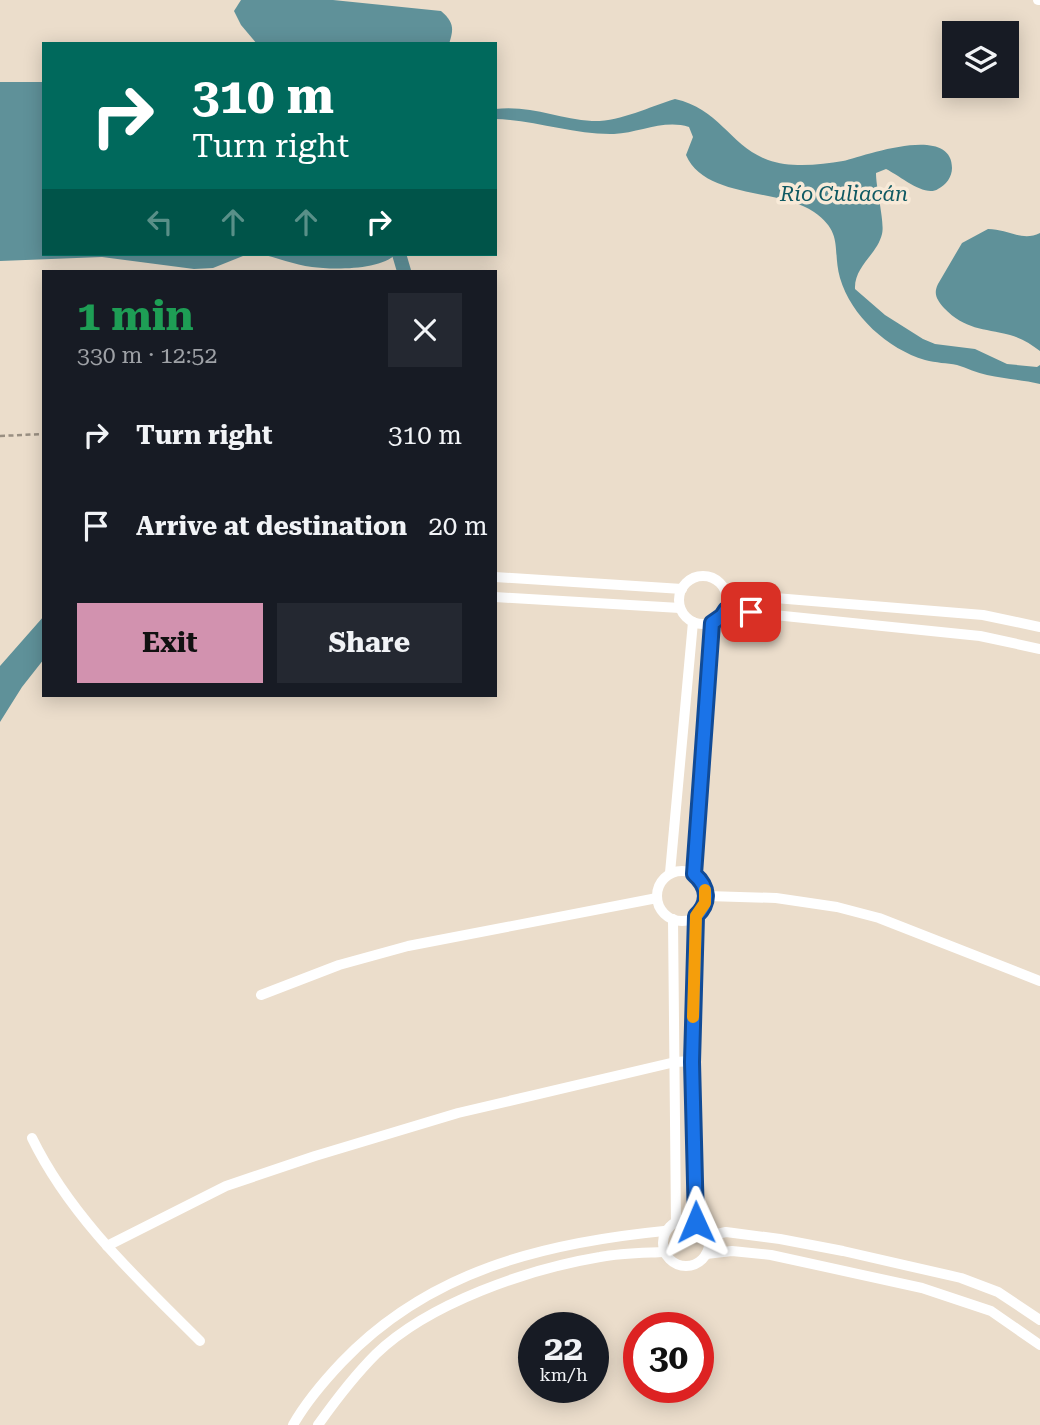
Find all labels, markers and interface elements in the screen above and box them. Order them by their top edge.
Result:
map controls [942,21,1019,98]
button: layers [942,21,1019,98]
text: 310 m [192,68,334,125]
icon: right [77,70,168,161]
text: Turn right [192,127,349,165]
water label: Río Culiacán [779,182,908,206]
icon: left [141,203,179,241]
icon: ahead [214,203,252,241]
icon: ahead [287,203,325,241]
icon: right [360,203,398,241]
text: 1 min [77,291,194,340]
button: close [388,293,462,367]
text: 330 m · 12:52 [77,342,217,369]
icon: right [77,416,115,454]
text: Turn right [136,420,272,450]
text: 310 m [388,420,462,450]
icon: arrive [77,507,115,545]
text: Arrive at destination [136,511,407,541]
text: 20 m [428,511,488,541]
pin [721,582,781,642]
icon: arrive [732,593,770,631]
button: Exit [77,603,263,683]
button: Share [277,603,462,683]
position arrow [659,1185,733,1259]
speed limit sign: 30 [623,1312,714,1403]
text: 22 [544,1328,583,1369]
text: km/h [539,1364,588,1385]

